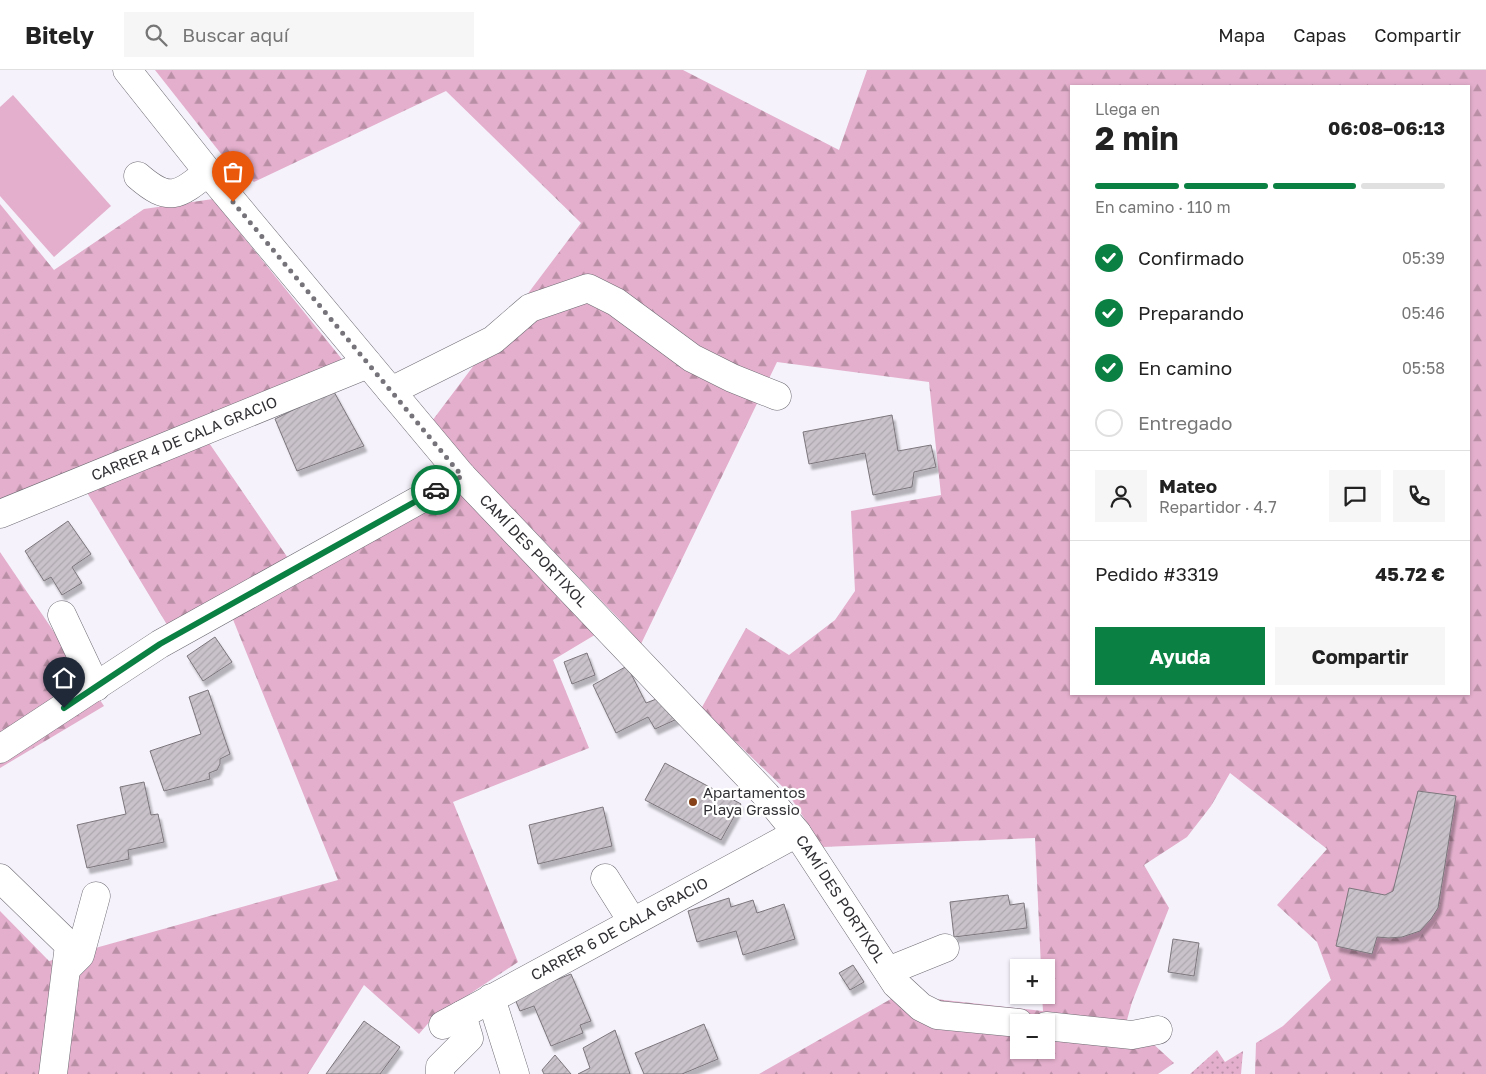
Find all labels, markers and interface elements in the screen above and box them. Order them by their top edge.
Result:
search box [124,12,474,57]
text: Bitely [25,20,94,49]
icon: search [142,21,170,49]
text: Buscar aquí [182,23,289,46]
text: Mapa [1218,24,1265,46]
text: Capas [1293,24,1346,46]
text: Compartir [1374,24,1461,46]
text: Llega en [1095,99,1160,119]
text: 06:08–06:13 [1328,116,1445,139]
text: 2 min [1095,119,1179,157]
pin [212,151,254,202]
icon: bag [219,158,247,186]
text: En camino · 110 m [1095,197,1231,217]
icon: check [1095,244,1123,272]
text: Confirmado [1138,246,1244,269]
text: 05:39 [1402,248,1445,268]
icon: check [1095,299,1123,327]
text: Preparando [1138,301,1244,324]
text: 05:46 [1402,303,1445,323]
icon: check [1095,354,1123,382]
text: En camino [1138,356,1232,379]
text: 05:58 [1402,358,1445,378]
street label: CARRER 4 DE CALA GRACIO [88,392,280,484]
text: Entregado [1138,411,1232,434]
courier [411,465,461,515]
button: person [1095,470,1147,522]
button: chat [1329,470,1381,522]
button: phone [1393,470,1445,522]
text: Mateo [1159,474,1217,497]
icon: car [422,476,450,504]
street label: CAMÍ DES PORTIXOL [476,490,592,611]
text: Repartidor · 4.7 [1159,497,1277,517]
text: Pedido #3319 [1095,562,1219,585]
text: 45.72 € [1375,562,1445,585]
button: Ayuda [1095,627,1265,685]
button: Compartir [1275,627,1445,685]
pin [43,657,85,708]
icon: home [50,664,78,692]
place label: Apartamentos Playa Grassio [703,783,805,818]
marker: Apartamentos Playa Grassio [687,796,699,808]
street label: CAMÍ DES PORTIXOL [793,831,890,966]
street label: CARRER 6 DE CALA GRACIO [527,873,711,984]
map controls [1010,959,1055,1059]
button: + [1010,959,1055,1004]
button: − [1010,1014,1055,1059]

